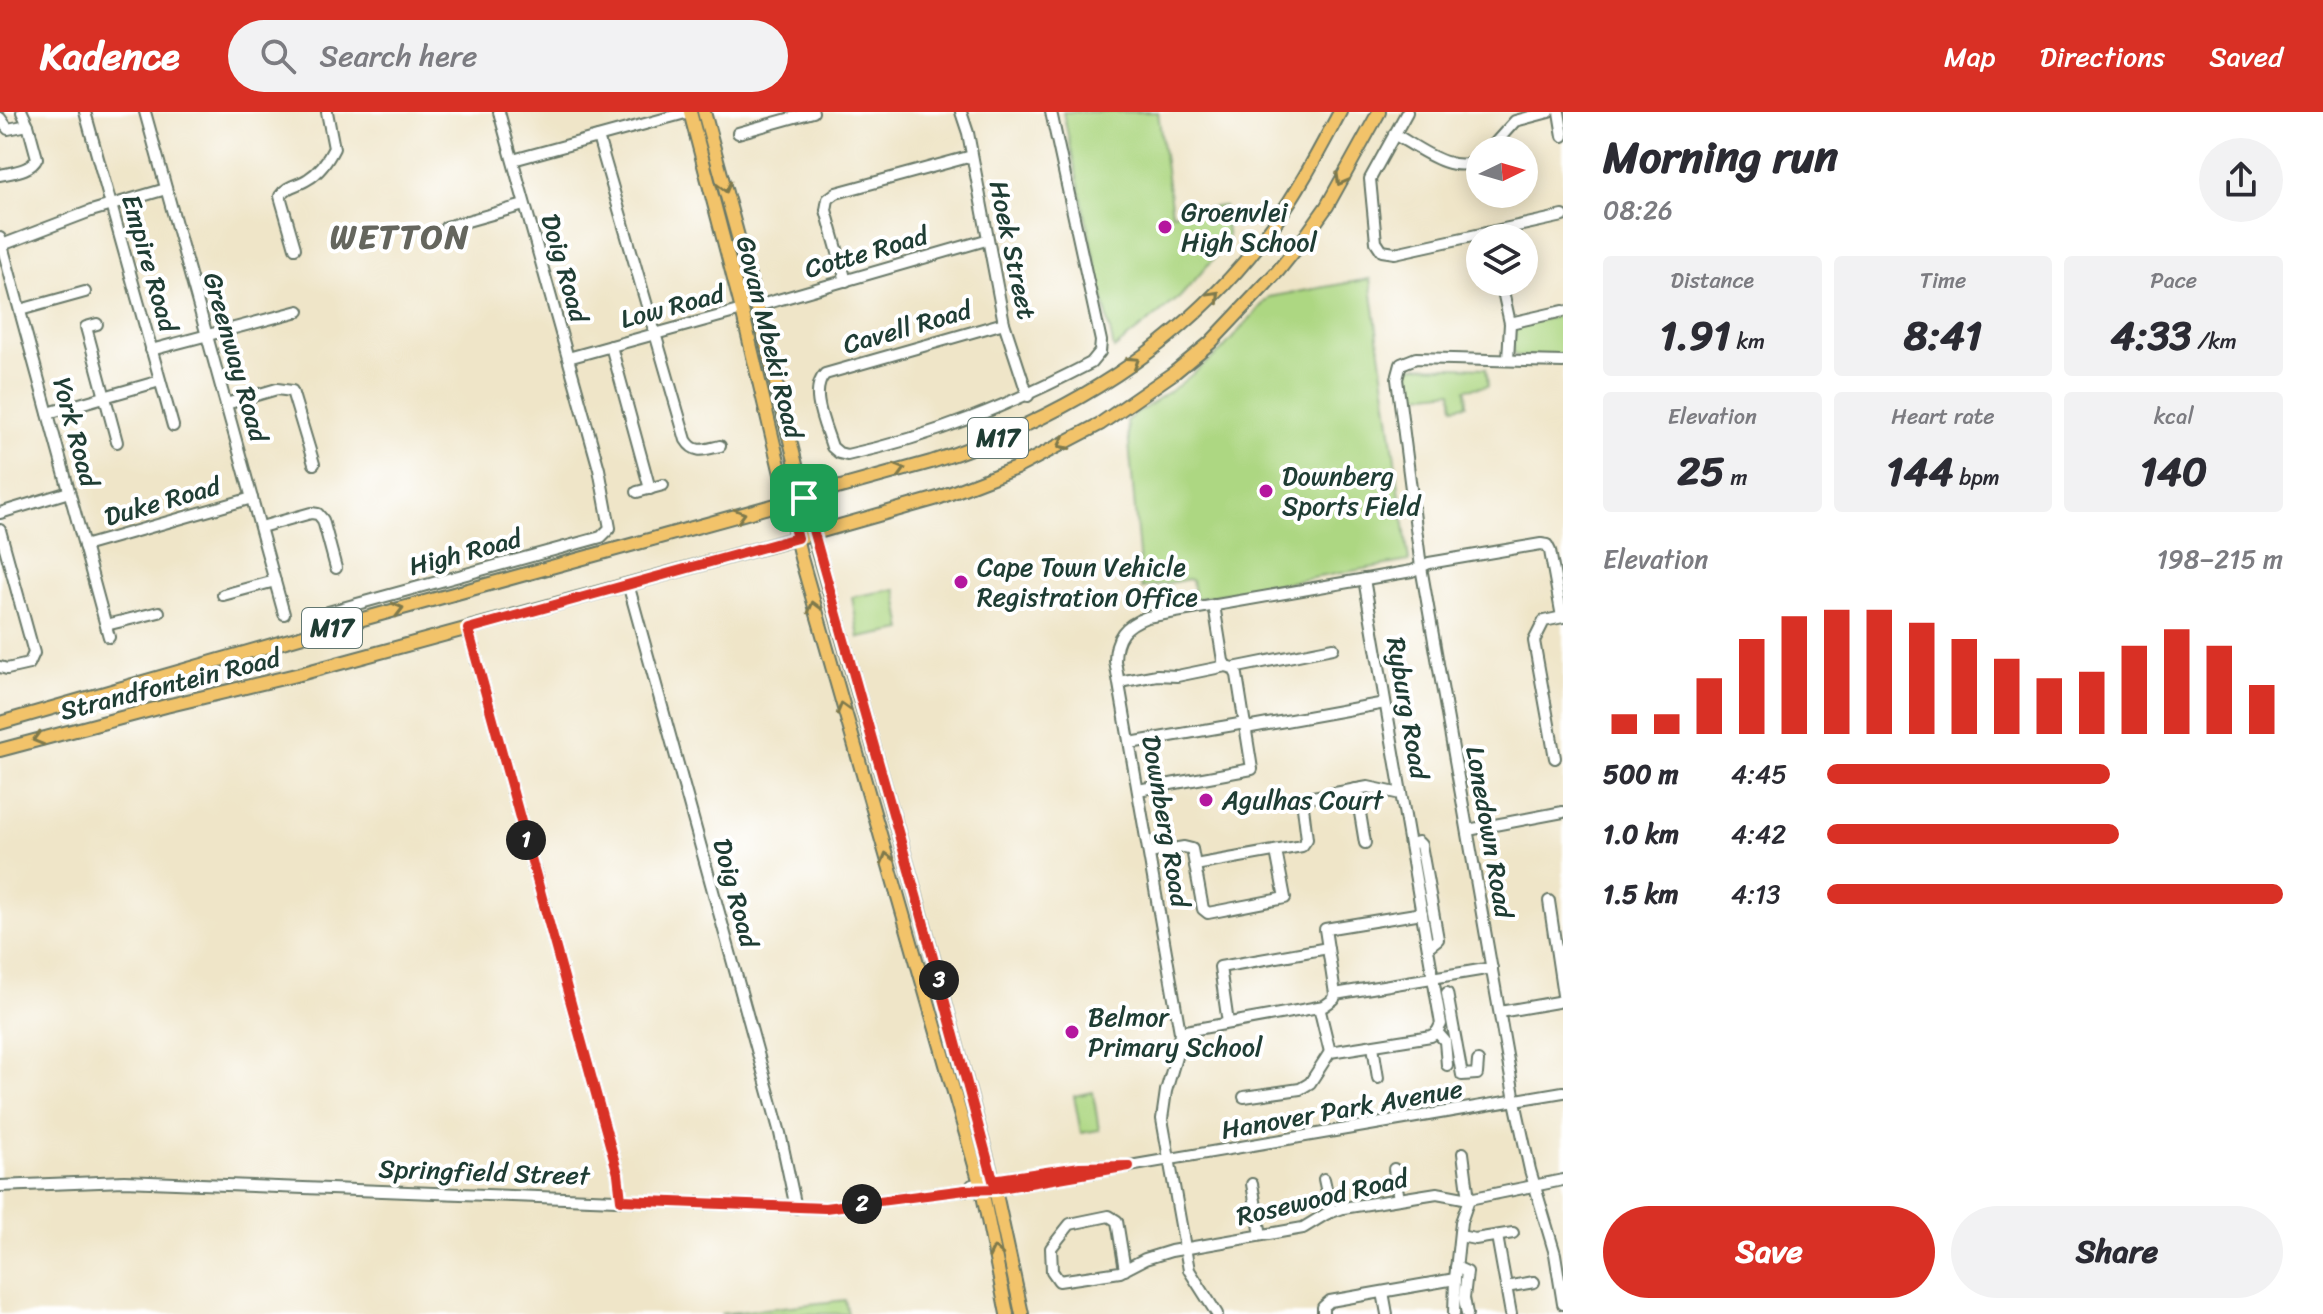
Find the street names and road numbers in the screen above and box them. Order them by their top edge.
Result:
street label: Hoek Street [976,176,1050,324]
street label: Empire Road [108,189,192,340]
street label: Doig Road [528,208,603,330]
street label: Cotte Road [799,212,935,292]
street label: Govan Mbeki Road [723,231,818,445]
street label: Greenway Road [190,267,283,449]
street label: Low Road [615,270,731,342]
street label: Cavell Road [837,286,979,367]
street label: York Road [39,372,113,494]
road number: M17 [968,418,1028,458]
street label: Duke Road [99,462,228,539]
street label: High Road [404,514,529,589]
road number: M17 [302,608,362,648]
street label: Ryburg Road [1373,633,1443,785]
street label: Strandfontein Road [55,634,287,734]
street label: Downberg Road [1128,731,1204,913]
street label: Lonedown Road [1452,742,1528,924]
street label: Doig Road [699,833,773,955]
street label: Hanover Park Avenue [1218,1065,1466,1153]
street label: Springfield Street [378,1145,592,1199]
street label: Rosewood Road [1232,1154,1414,1239]

